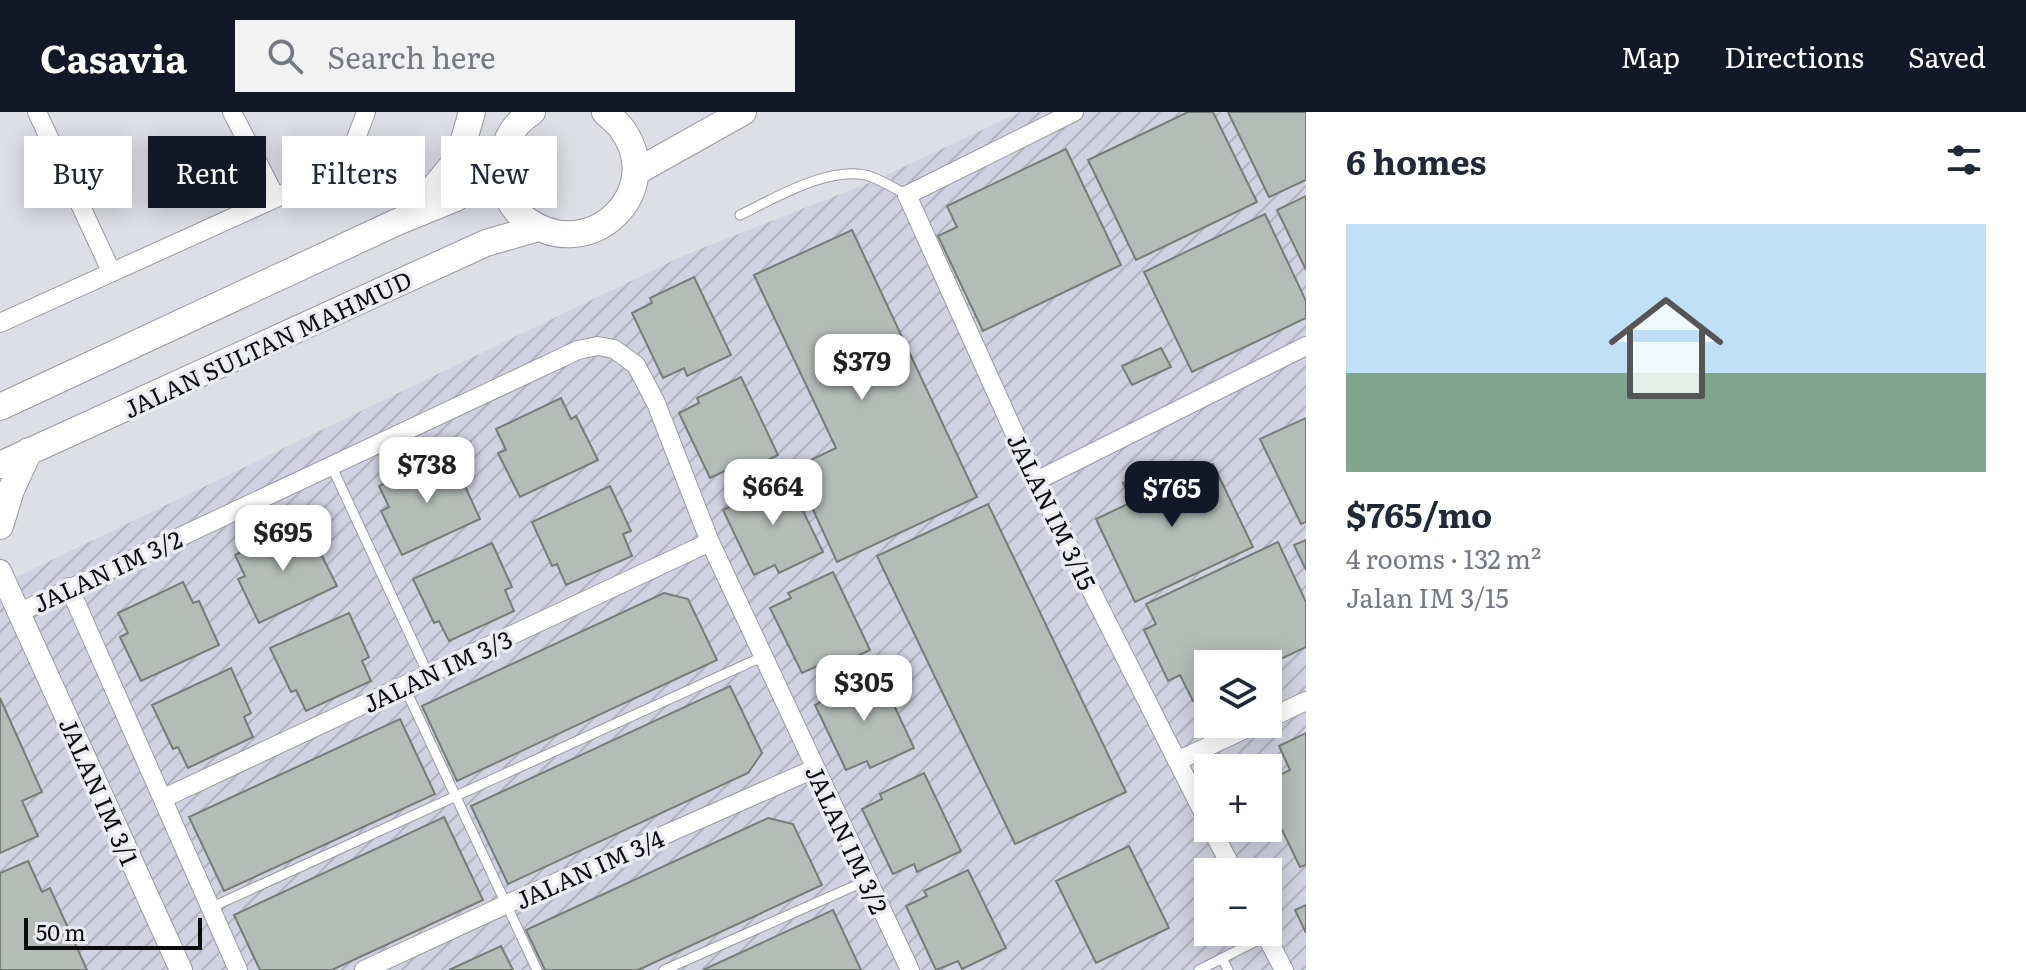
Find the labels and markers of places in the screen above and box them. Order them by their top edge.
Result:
pin: $379 [815,334,909,402]
pin: $738 [380,437,474,505]
pin: $664 [726,459,820,527]
pin: $765 [1125,461,1219,529]
pin: $695 [236,505,330,573]
pin: $305 [817,655,911,723]

